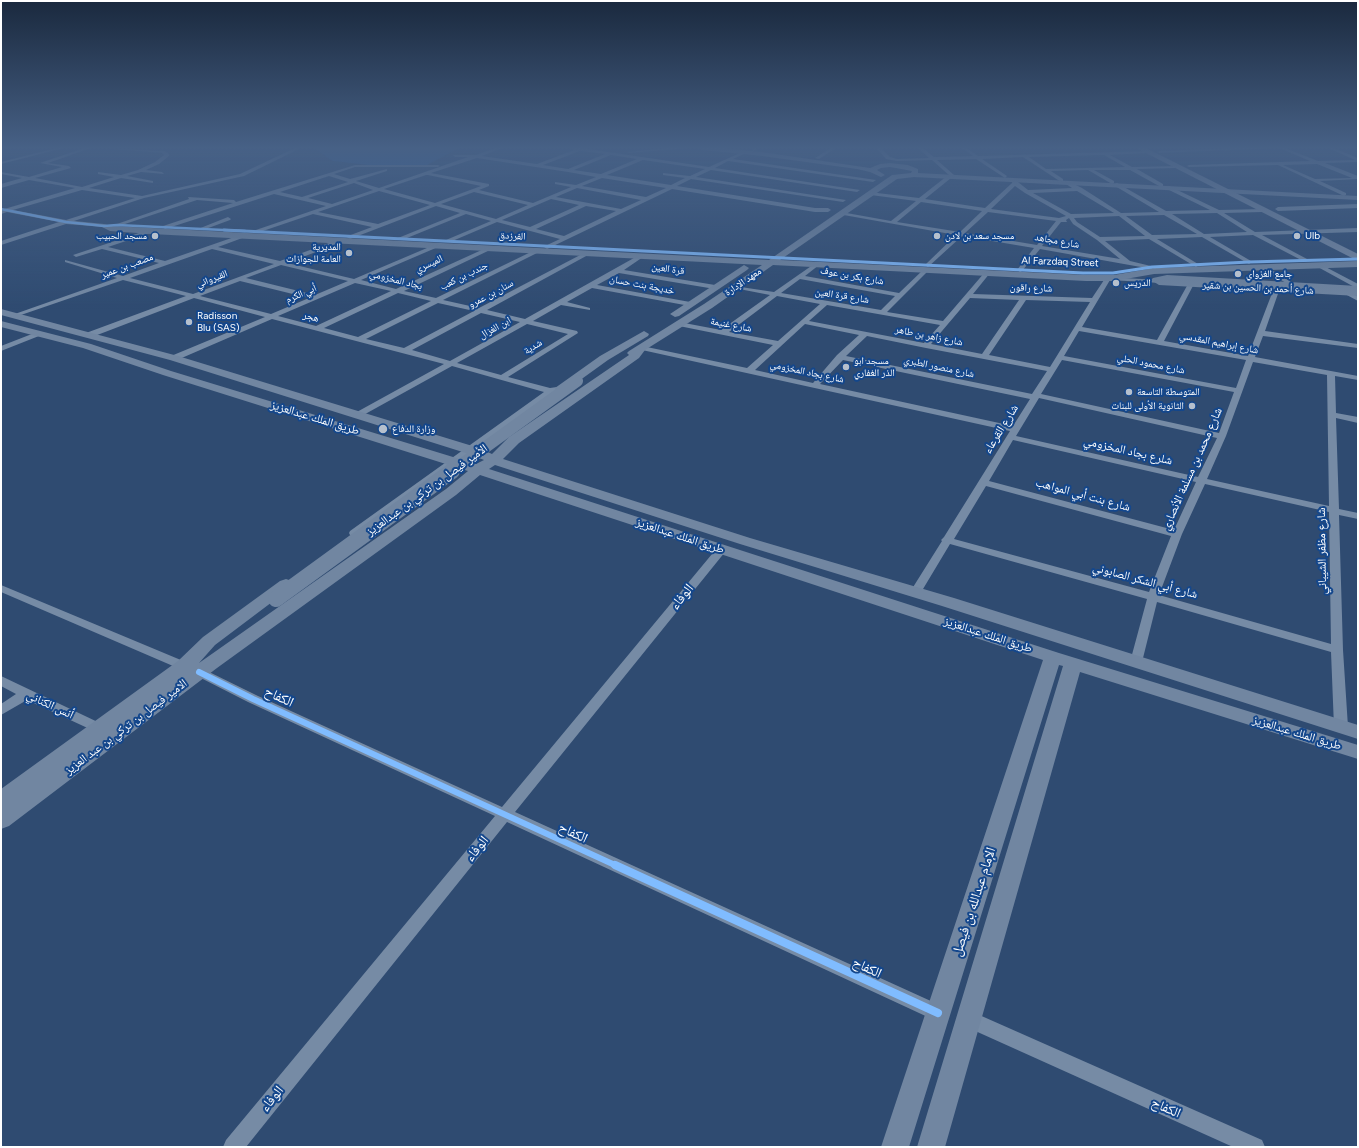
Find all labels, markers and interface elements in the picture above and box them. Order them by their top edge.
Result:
street label: الفرزدق [498,229,526,243]
place label: مسجد الحبيب [96,230,147,242]
place label: مسجد سعد بن لادن [945,230,1014,242]
place label: Ulb [1305,230,1320,242]
marker: مسجد الحبيب [150,231,160,241]
marker: مسجد سعد بن لادن [932,231,942,241]
street label: شارع مجاهد [1034,231,1080,251]
marker: Ulb [1292,231,1302,241]
place label: المديرية العامة للجوازات [286,241,341,264]
marker: المديرية العامة للجوازات [344,248,354,258]
street label: مصعب بن عمير [99,251,155,281]
street label: الميسري [413,252,445,276]
street label: Al Farzdaq Street [1021,255,1099,269]
street label: جندب بن كعب [438,259,490,293]
street label: قرة العين [651,261,685,277]
street label: شارع بكر بن عوف [819,264,885,288]
street label: معهد الإدارة [722,265,764,299]
street label: القيرواني [195,268,229,290]
street label: بجاد المخزومي [368,268,424,292]
place label: جامع الغزواي [1246,268,1293,280]
marker: جامع الغزواي [1233,269,1243,279]
street label: خديجة بنت حسان [609,273,675,297]
street label: سنان بن عمرو [466,277,516,311]
place label: الدريس [1124,277,1151,289]
marker: الدريس [1111,278,1121,288]
street label: شارع أحمد بن الحسين بن شقير [1202,279,1314,297]
street label: شارع راقون [1010,281,1052,295]
street label: أبي الكرم [284,282,318,306]
street label: شارع قرة العين [814,286,870,306]
street label: هجر [302,309,320,325]
place label: Radisson Blu (SAS) [197,310,239,334]
street label: ابن الغزال [477,314,513,342]
street label: شارع غنيمة [709,315,753,335]
marker: Radisson Blu (SAS) [184,317,194,327]
street label: شارع زاهر بن طاهر [894,324,964,348]
street label: شارع إبراهيم المقدسي [1179,329,1259,357]
street label: شدية [522,337,544,357]
street label: شارع محمود الحلي [1116,352,1186,376]
street label: شارع منصور الطبري [903,354,975,380]
place label: مسجد ابو الذر الغفاري [854,355,895,378]
street label: شارع بجاد المخزومي [769,358,845,386]
marker: مسجد ابو الذر الغفاري [841,362,851,372]
place label: المتوسطة التاسعة [1137,386,1200,398]
marker: المتوسطة التاسعة [1124,387,1134,397]
street label: طريق الملك عبدالعزيز [269,398,361,438]
place label: الثانوية الأولى للبنات [1111,400,1184,412]
marker: الثانوية الأولى للبنات [1187,401,1197,411]
street label: شارع القرعاء [980,402,1022,456]
street label: شارع محمد بن مسلمة الأنصاري [1158,405,1226,533]
marker: وزارة الدفاع [377,423,389,435]
place label: وزارة الدفاع [392,423,435,435]
street label: شلرع بجاد المخزومي [1082,434,1174,468]
street label: الأمير فيصل بن تركي بن عبدالعزيز [363,441,491,539]
street label: شارع بنت أبي المواهب [1034,475,1132,515]
street label: شارع مظفر الشيباني [1314,507,1330,595]
street label: طريق الملك عبدالعزيز [634,515,726,557]
street label: شارع أبي الشكر الصابوني [1091,560,1199,602]
street label: الوفاء [667,581,697,613]
street label: طريق الملك عبدالعزيز [942,614,1034,656]
street label: الامير فيصل بن تركي بن عبد العزيز [62,676,190,778]
street label: الكفاح [262,683,296,711]
street label: أنس الكناني [24,688,76,722]
street label: طريق الملك عبدالعزيز [1251,713,1343,753]
street label: الكفاح [556,819,590,847]
street label: الوفاء [462,833,492,865]
street label: الإمام عبدالله بن فيصل [948,845,1000,959]
street label: الكفاح [850,954,884,982]
street label: الوفاء [257,1083,287,1115]
street label: الكفاح [1149,1094,1183,1122]

